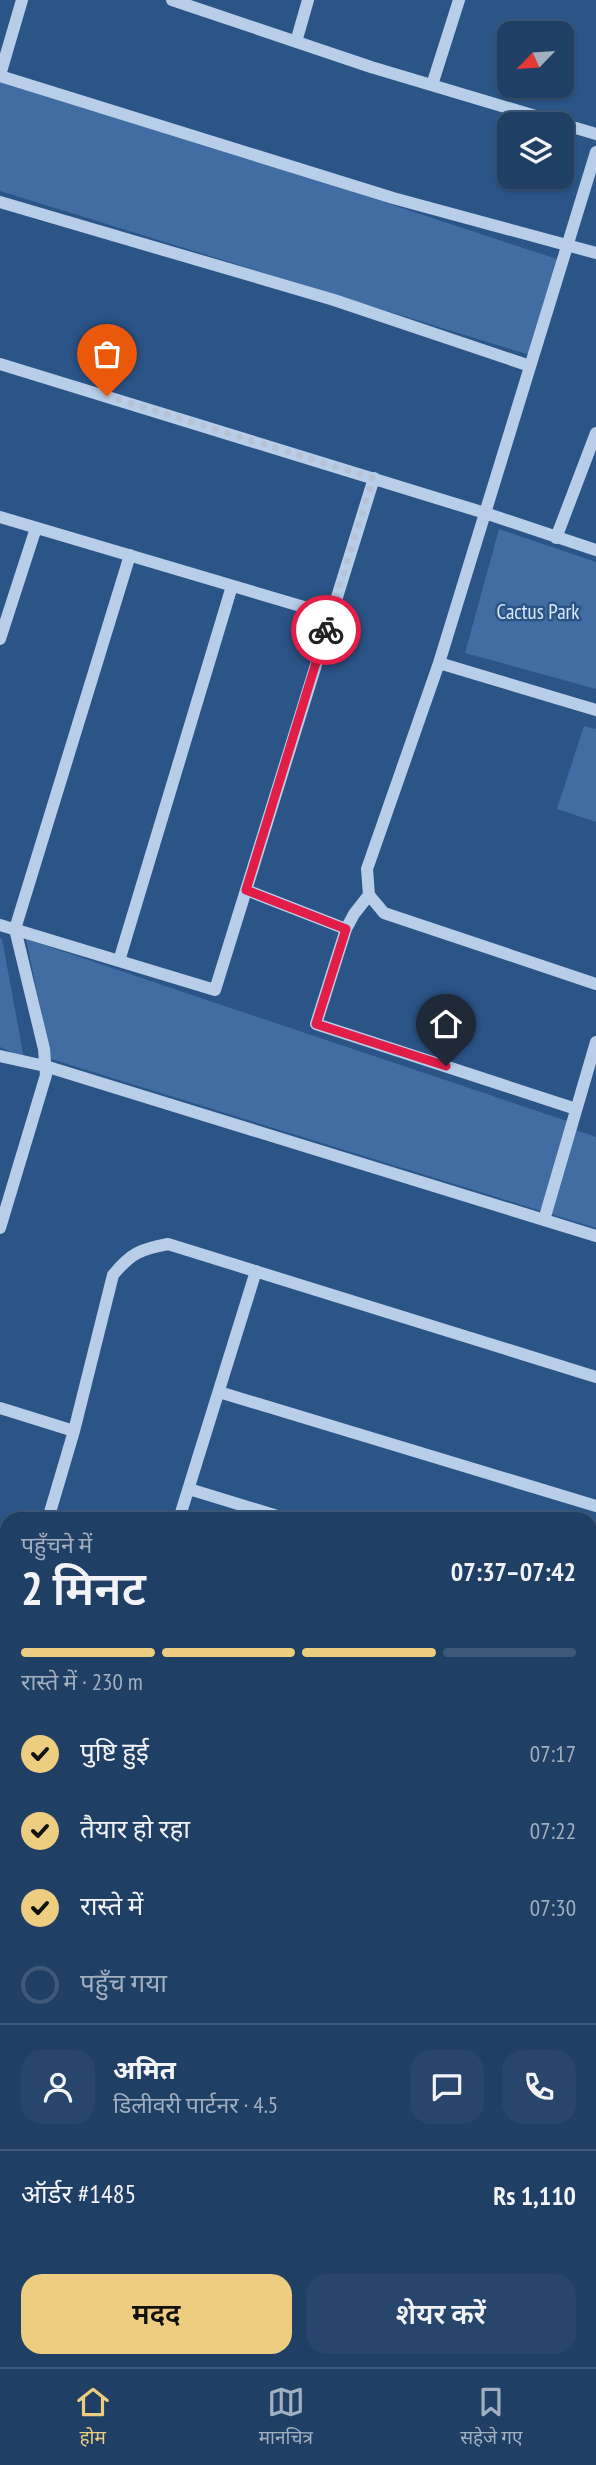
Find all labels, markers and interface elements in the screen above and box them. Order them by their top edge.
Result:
north arrow [497,21,574,98]
map controls [497,21,574,189]
button: layers [497,112,574,189]
pin [77,324,137,396]
icon: bag [88,335,126,373]
courier [291,595,361,665]
park label: Cactus Park [497,598,579,625]
icon: bike [307,611,345,649]
pin [416,994,476,1066]
icon: home [427,1005,465,1043]
text: पहुँचने में [21,1530,92,1559]
text: 07:37–07:42 [451,1555,576,1588]
text: 2 मिनट [21,1558,146,1618]
text: रास्ते में · 230 m [21,1667,143,1696]
icon: check [21,1735,59,1773]
text: पुष्टि हुई [80,1735,149,1768]
text: 07:17 [530,1739,576,1768]
icon: check [21,1812,59,1850]
text: तैयार हो रहा [80,1812,190,1845]
text: 07:22 [530,1816,576,1845]
icon: check [21,1889,59,1927]
text: रास्ते में [80,1889,143,1922]
text: 07:30 [530,1893,576,1922]
text: पहुँच गया [80,1966,167,1999]
button: person [21,2050,95,2124]
button: chat [410,2050,484,2124]
button: phone [502,2050,576,2124]
text: अमित [113,2053,176,2086]
text: डिलीवरी पार्टनर · 4.5 [113,2090,278,2119]
text: ऑर्डर #1485 [21,2177,136,2210]
text: Rs 1,110 [493,2179,576,2212]
button: मदद [21,2274,292,2354]
button: शेयर करें [306,2274,576,2354]
tab: होम [74,2383,112,2452]
tab: मानचित्र [259,2383,313,2452]
tab: सहेजे गए [460,2383,522,2452]

